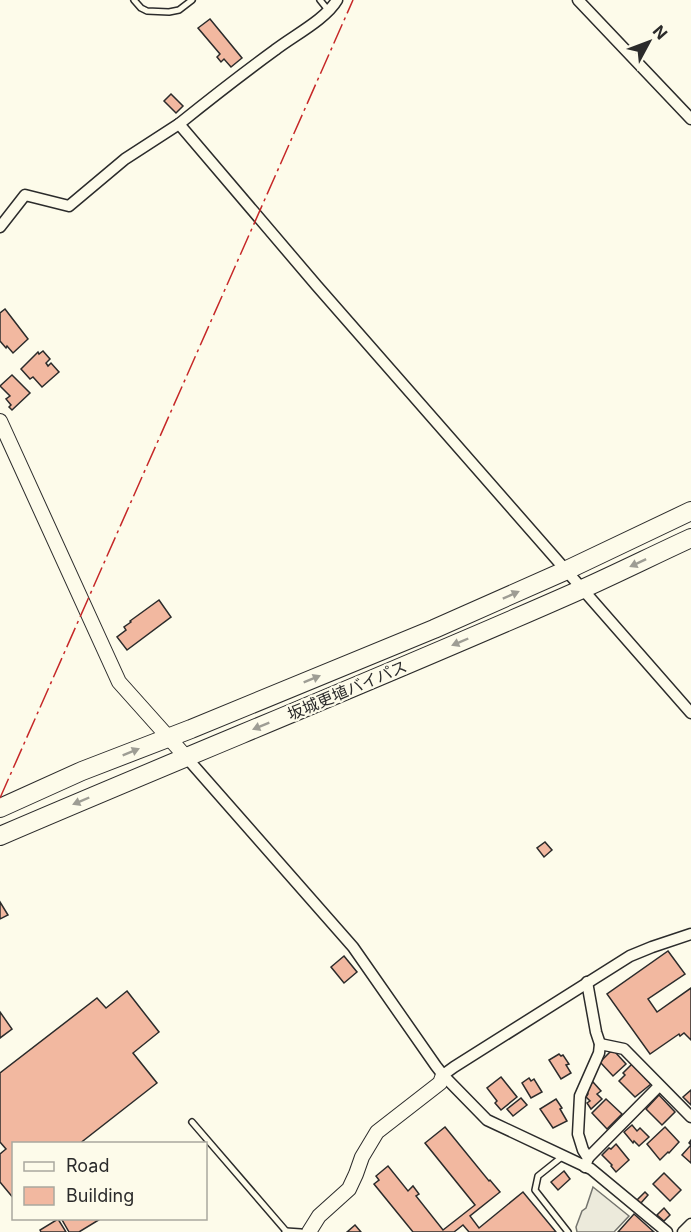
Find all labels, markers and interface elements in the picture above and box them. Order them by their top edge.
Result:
north arrow [619,12,679,72]
text: N [649,21,672,43]
one-way arrow [630,558,647,567]
one-way arrow [502,590,520,600]
one-way arrow [451,638,469,647]
street label: 坂城更埴バイパス [284,656,410,724]
one-way arrow [303,674,321,683]
one-way arrow [252,722,270,731]
one-way arrow [122,747,140,756]
one-way arrow [72,796,90,806]
legend [12,1142,207,1220]
text: Road [66,1155,109,1176]
text: Building [66,1185,134,1206]

